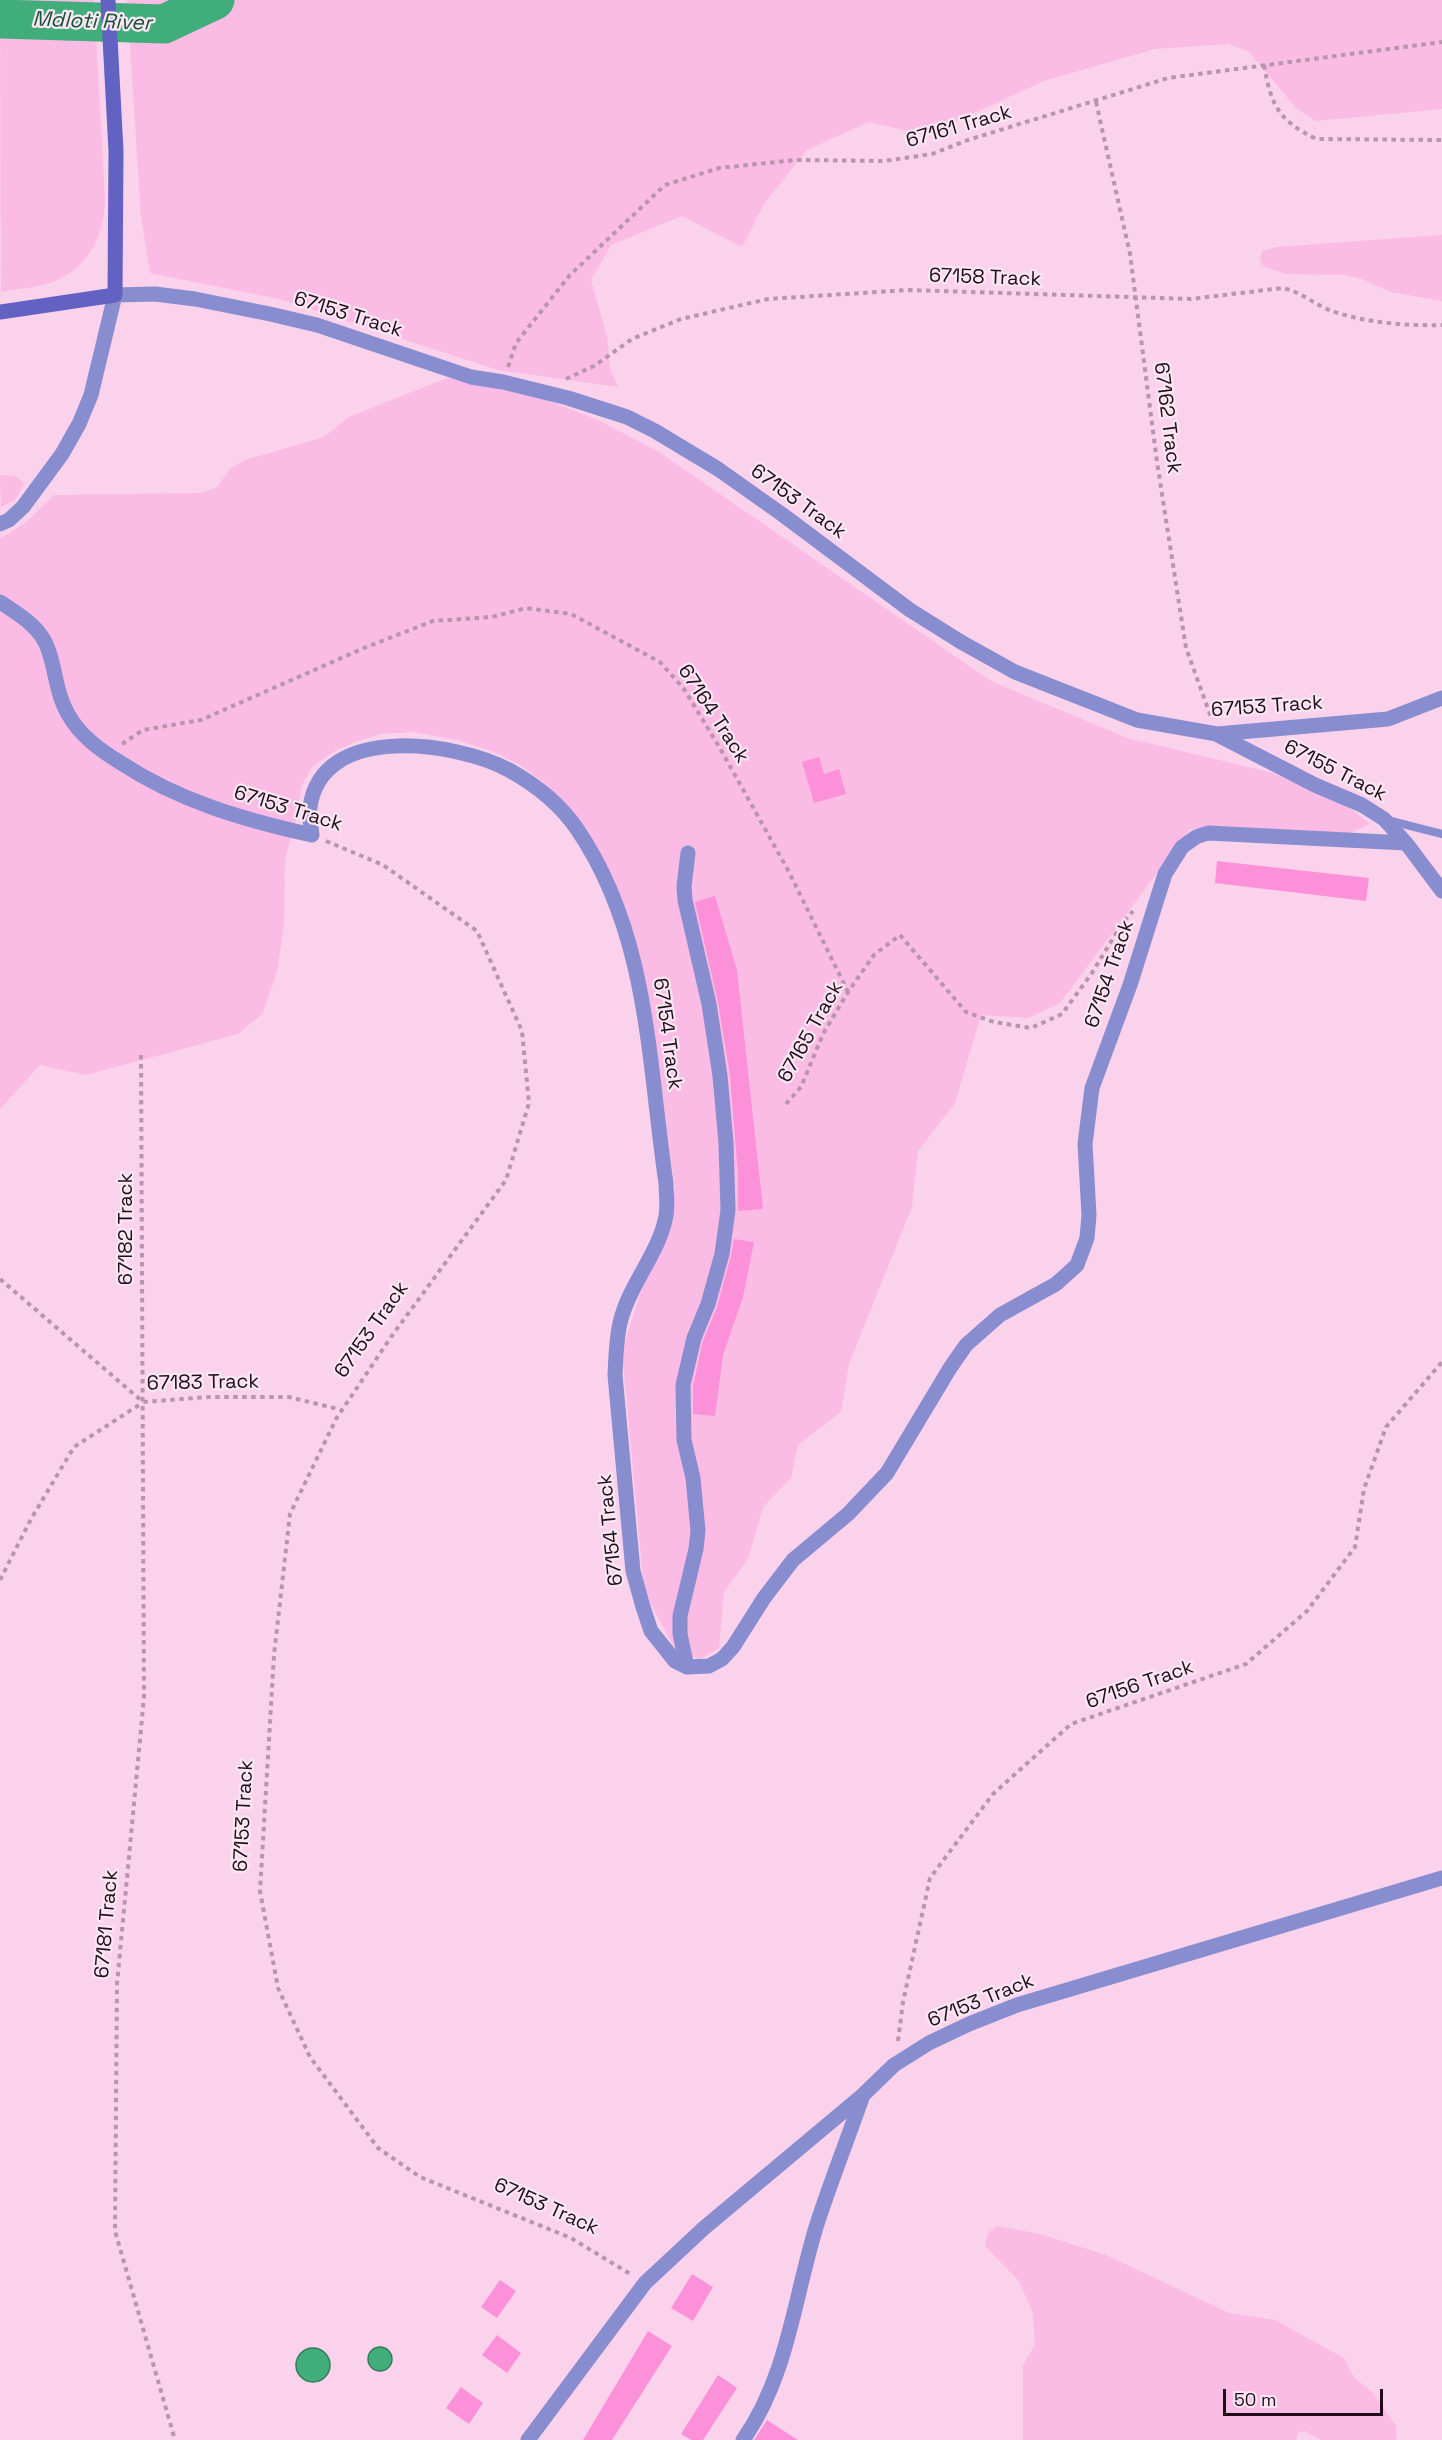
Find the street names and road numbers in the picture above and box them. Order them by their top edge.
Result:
street label: 67161 Track [904,101,1014,153]
street label: 67158 Track [928,264,1042,292]
street label: 67153 Track [291,287,405,343]
street label: 67162 Track [1148,361,1186,475]
street label: 67153 Track [746,459,850,545]
street label: 67164 Track [672,660,754,768]
street label: 67153 Track [1210,691,1324,723]
street label: 67155 Track [1280,735,1390,807]
street label: 67153 Track [231,781,345,837]
street label: 67154 Track [1080,917,1140,1031]
street label: 67154 Track [647,977,687,1091]
street label: 67165 Track [773,977,849,1087]
street label: 67182 Track [115,1173,139,1285]
street label: 67153 Track [330,1277,414,1383]
street label: 67183 Track [147,1370,259,1396]
street label: 67154 Track [593,1473,629,1587]
street label: 67156 Track [1083,1655,1197,1715]
street label: 67153 Track [229,1759,259,1873]
street label: 67181 Track [90,1869,124,1979]
street label: 67153 Track [925,1969,1037,2033]
street label: 67153 Track [490,2173,602,2241]

